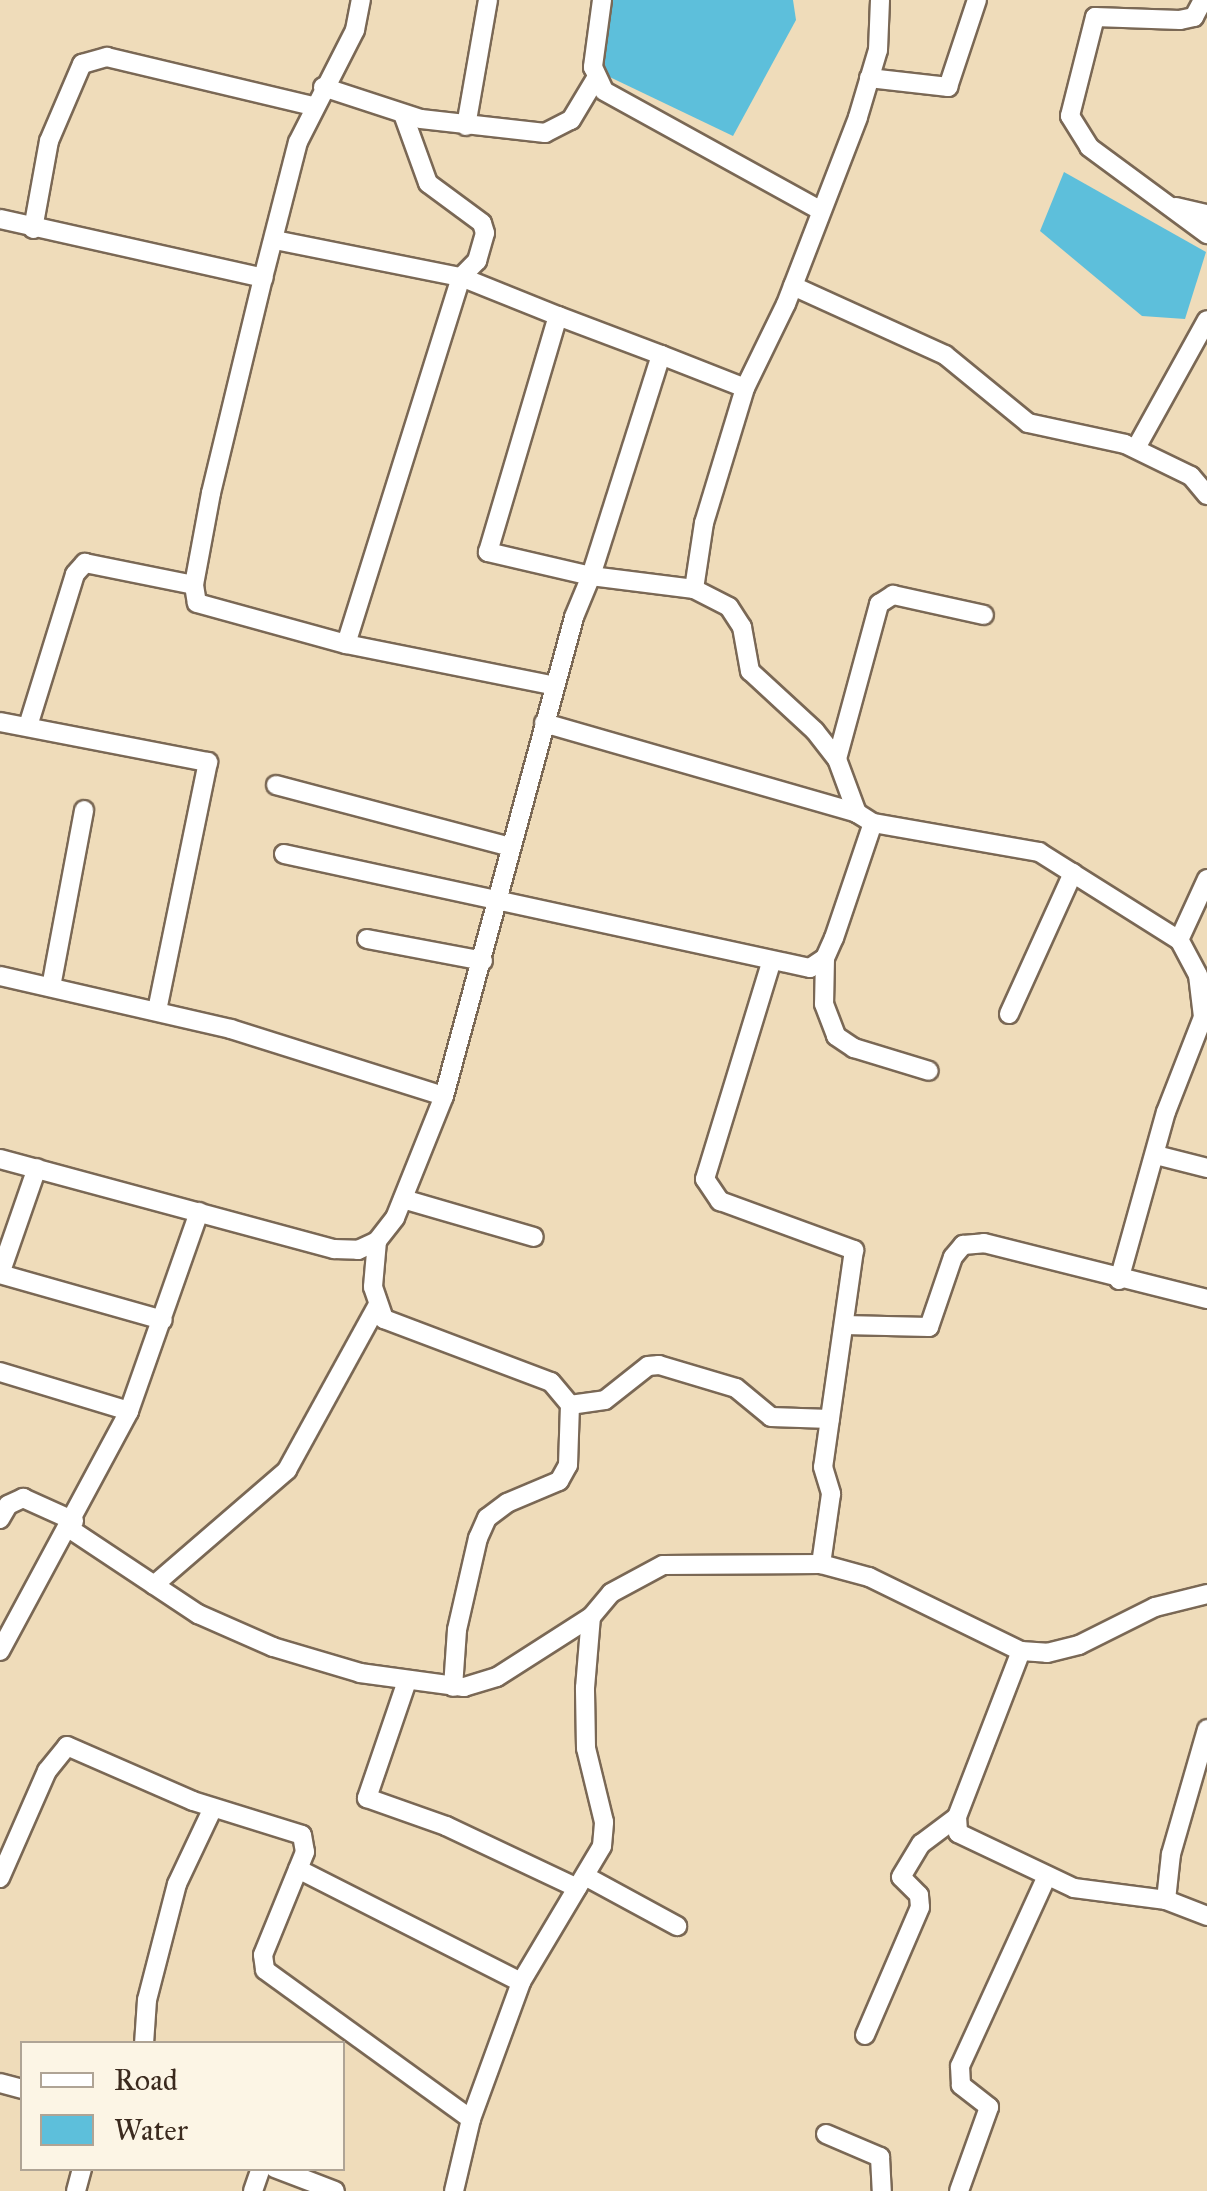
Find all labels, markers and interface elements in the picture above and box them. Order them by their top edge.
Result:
legend [20,2041,345,2171]
text: Road [114,2062,178,2098]
text: Water [114,2112,188,2148]

